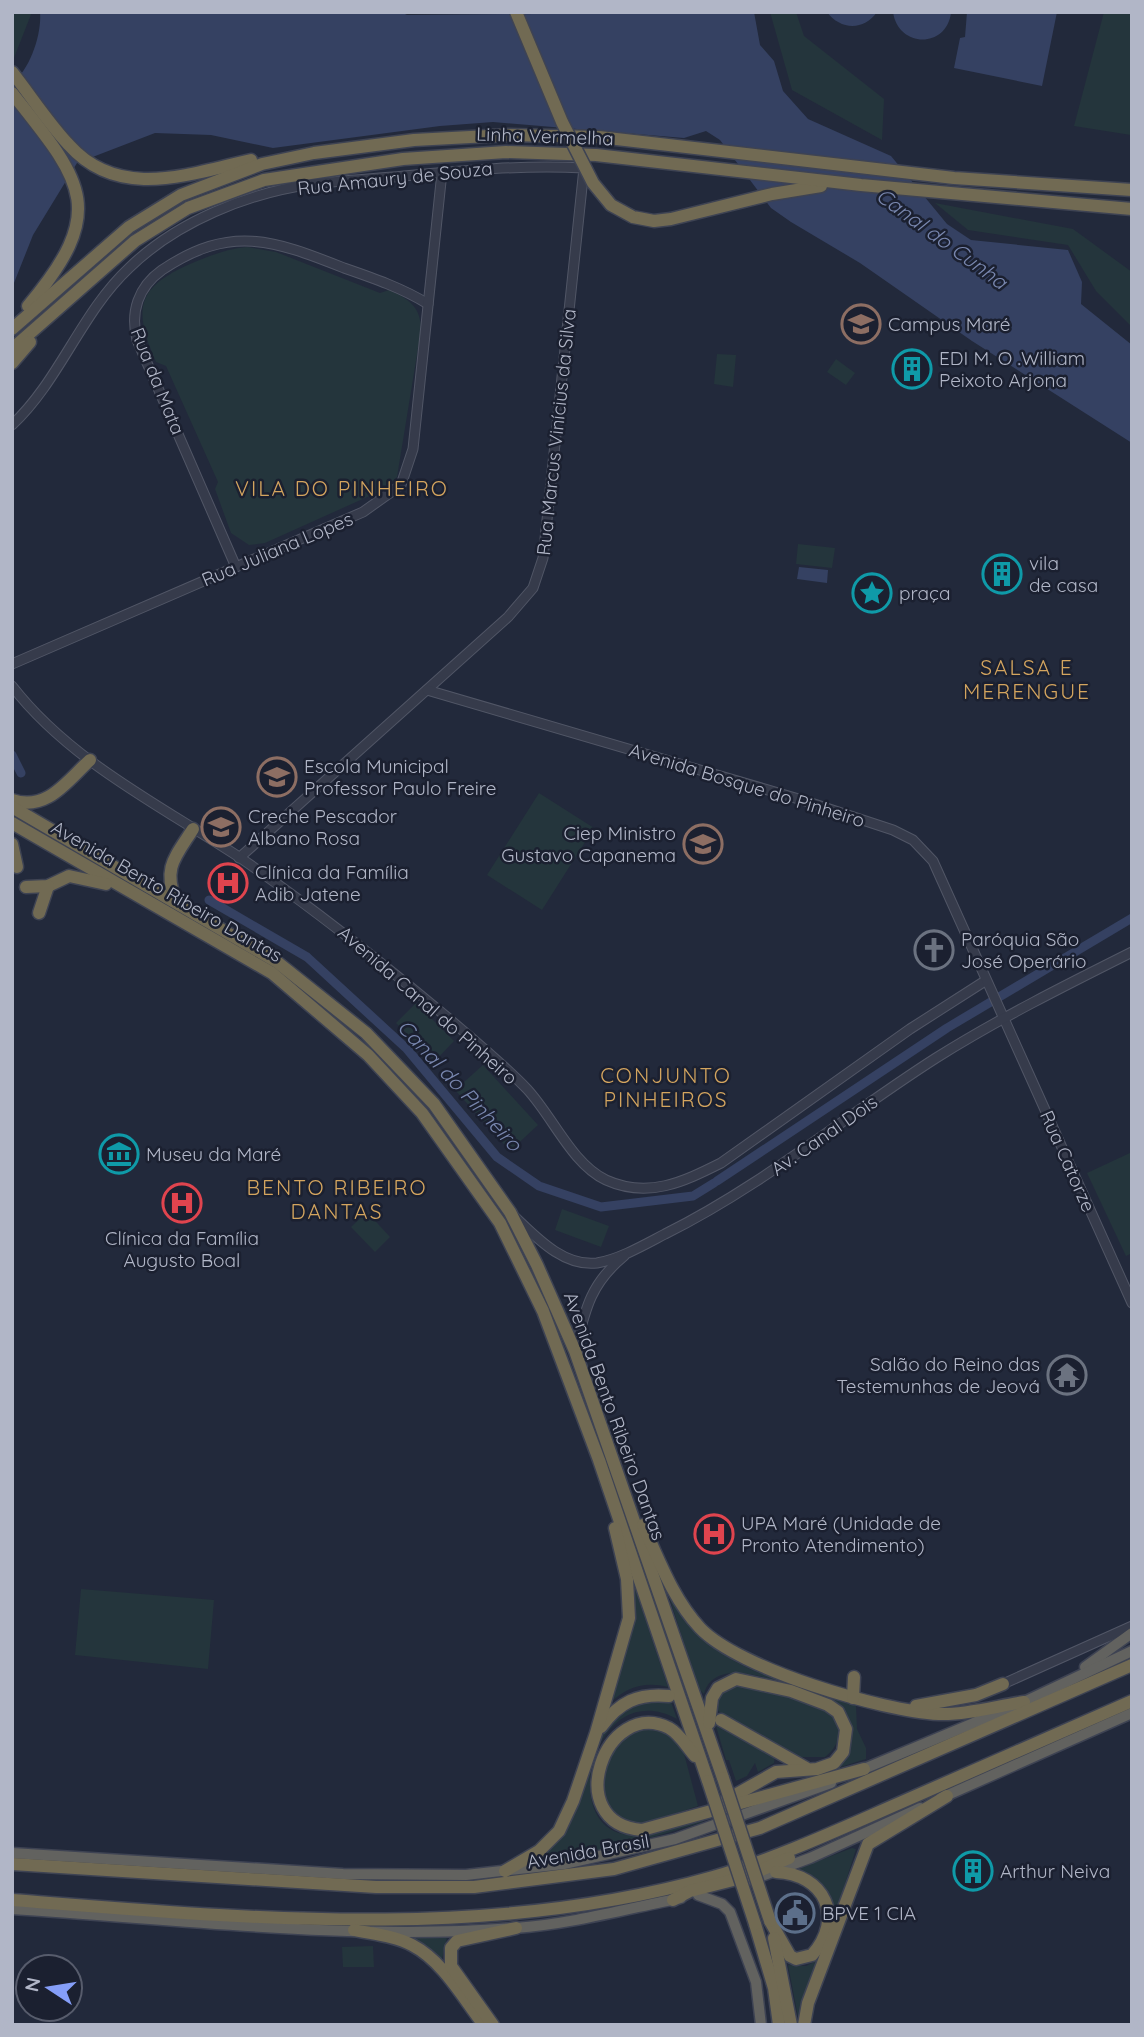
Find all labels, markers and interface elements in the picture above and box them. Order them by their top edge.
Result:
street label: Linha Vermelha [476,122,614,150]
street label: Rua Amaury de Souza [296,156,494,200]
water label: Canal do Cunha [871,182,1014,295]
school or university icon: Campus Maré [840,303,882,345]
street label: Rua Marcus Vinícius da Silva [531,307,581,557]
place label: Campus Maré [888,312,1011,336]
street label: Rua da Mata [126,324,190,438]
place label: EDI M. O .William Peixoto Arjona [939,346,1085,392]
building icon: EDI M. O .William Peixoto Arjona [891,348,933,390]
district label: VILA DO PINHEIRO [235,475,449,501]
street label: Rua Juliana Lopes [198,506,356,592]
place label: vila de casa [1029,551,1098,597]
building icon: vila de casa [981,553,1023,595]
place icon: praça [851,572,893,614]
place label: praça [899,581,950,605]
district label: SALSA E MERENGUE [963,654,1091,704]
street label: Avenida Bosque do Pinheiro [626,738,868,832]
place label: Escola Municipal Professor Paulo Freire [304,754,496,800]
school or university icon: Escola Municipal Professor Paulo Freire [256,756,298,798]
place label: Creche Pescador Albano Rosa [248,804,398,850]
school or university icon: Creche Pescador Albano Rosa [200,806,242,848]
street label: Avenida Bento Ribeiro Dantas [47,815,287,967]
place label: Ciep Ministro Gustavo Capanema [501,821,676,867]
school or university icon: Ciep Ministro Gustavo Capanema [682,823,724,865]
place label: Clínica da Família Adib Jatene [255,860,409,906]
hospital icon: Clínica da Família Adib Jatene [207,862,249,904]
street label: Avenida Canal do Pinheiro [334,921,522,1089]
place label: Paróquia São José Operário [961,927,1086,973]
church icon: Paróquia São José Operário [913,929,955,971]
water label: Canal do Pinheiro [393,1014,527,1156]
district label: CONJUNTO PINHEIROS [600,1062,732,1112]
street label: Av. Canal Dois [766,1089,882,1181]
street label: Rua Catorze [1035,1106,1101,1216]
museum icon: Museu da Maré [98,1133,140,1175]
place label: Museu da Maré [146,1142,281,1166]
district label: BENTO RIBEIRO DANTAS [246,1174,428,1224]
hospital icon: Clínica da Família Augusto Boal [161,1182,203,1224]
place label: Clínica da Família Augusto Boal [105,1226,259,1272]
street label: Avenida Bento Ribeiro Dantas [559,1289,671,1544]
place label: Salão do Reino das Testemunhas de Jeová [837,1352,1040,1398]
temple icon: Salão do Reino das Testemunhas de Jeová [1046,1354,1088,1396]
place label: UPA Maré (Unidade de Pronto Atendimento) [741,1511,941,1557]
hospital icon: UPA Maré (Unidade de Pronto Atendimento) [693,1513,735,1555]
street label: Avenida Brasil [525,1828,651,1874]
building icon: Arthur Neiva [952,1850,994,1892]
place label: Arthur Neiva [1000,1859,1110,1883]
public building icon: BPVE 1 CIA [774,1892,816,1934]
place label: BPVE 1 CIA [822,1901,916,1925]
north arrow [14,1953,84,2023]
text: N [19,1975,46,1994]

